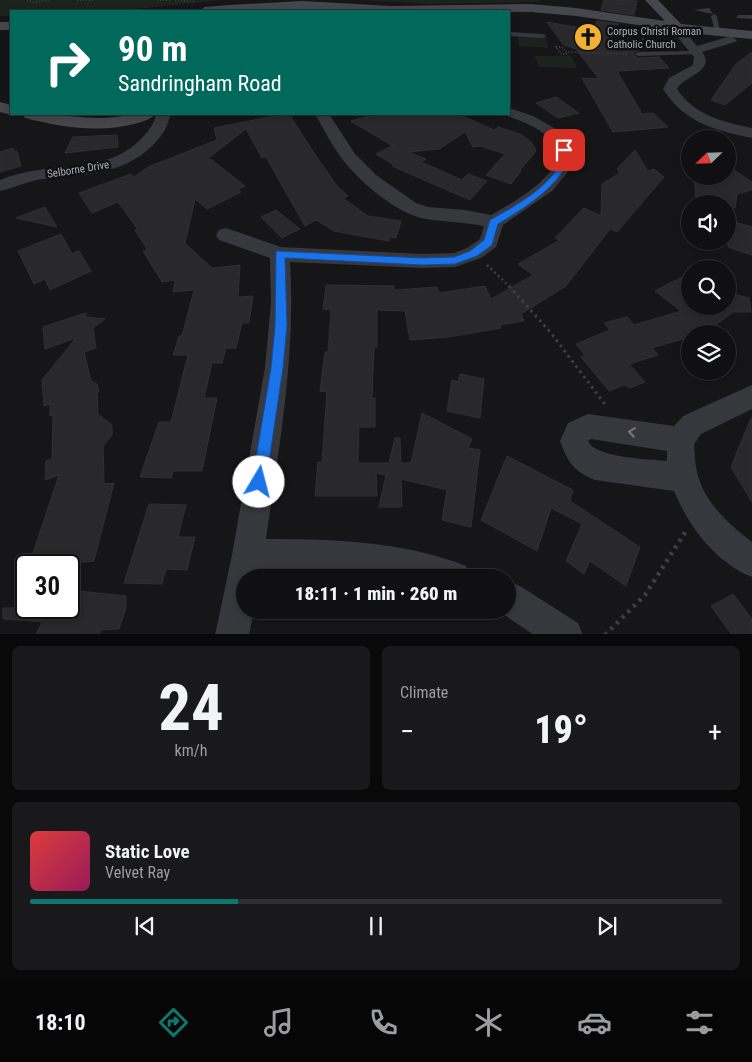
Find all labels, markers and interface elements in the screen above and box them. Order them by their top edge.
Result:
church icon: Corpus Christi Roman Catholic Church [573,22,603,52]
place label: Corpus Christi Roman Catholic Church [607,25,701,51]
text: 90 m [118,29,187,70]
icon: right [35,30,100,95]
text: Sandringham Road [118,71,282,96]
pin [543,129,585,171]
north arrow [681,130,736,185]
map controls [681,130,736,380]
icon: arrive [550,136,578,164]
street label: Selborne Drive [46,158,110,181]
button: sound [681,195,736,250]
button: search [681,260,736,315]
button: layers [681,325,736,380]
one-way arrow [628,428,636,438]
position arrow [232,455,284,507]
speed limit sign: 30 [15,554,80,619]
text: 18:11 · 1 min · 260 m [295,582,457,605]
text: 24 [158,670,224,746]
text: Climate [400,683,448,702]
text: 19° [534,708,588,752]
text: − [400,715,414,748]
text: + [708,715,722,748]
text: km/h [175,741,207,760]
text: Static Love [105,840,190,863]
text: Velvet Ray [105,863,170,882]
icon: previous [131,912,159,940]
icon: pause [362,912,390,940]
icon: next [593,912,621,940]
icon: directions [156,1005,191,1040]
icon: music [261,1005,296,1040]
icon: phone [366,1005,401,1040]
icon: climate [471,1005,506,1040]
icon: car [577,1005,612,1040]
icon: filters [682,1005,717,1040]
text: 18:10 [35,1010,86,1035]

